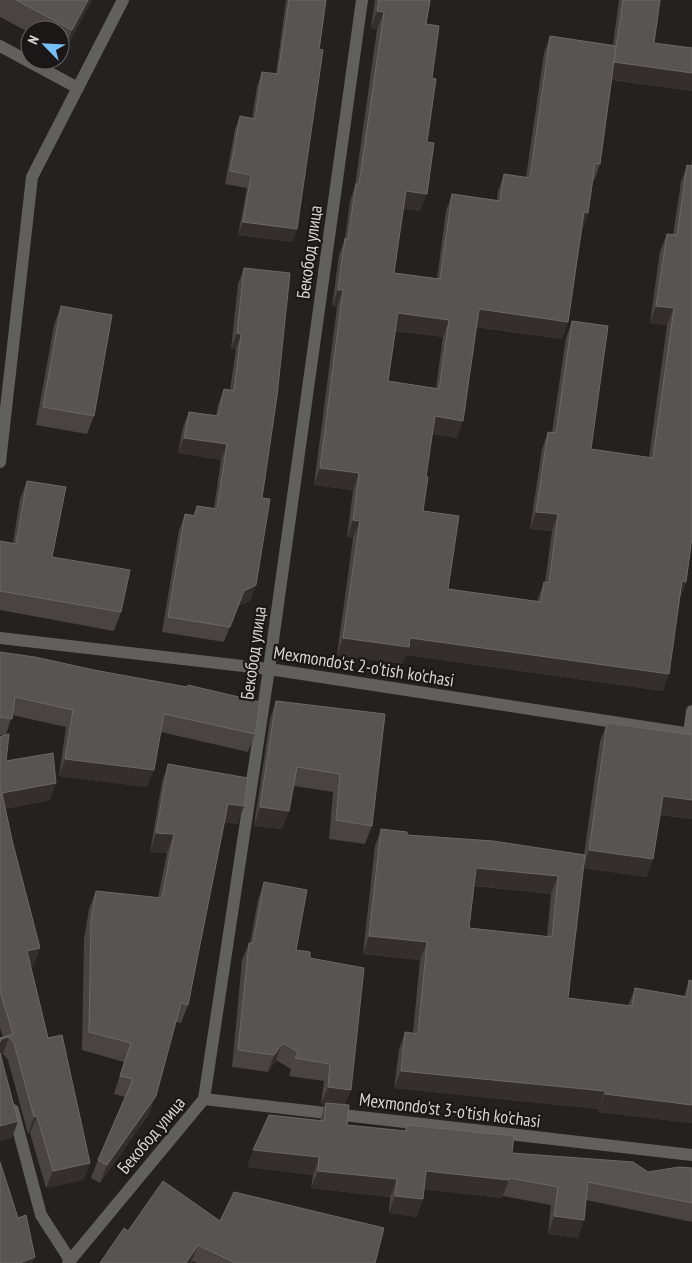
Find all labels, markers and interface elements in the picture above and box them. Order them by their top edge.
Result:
north arrow [20,20,70,70]
text: N [23,33,43,47]
street label: Бекобод улица [291,204,327,300]
street label: Бекобод улица [235,605,271,701]
street label: Mexmondo'st 2-o'tish ko'chasi [272,640,456,692]
street label: Mexmondo'st 3-o'tish ko'chasi [358,1087,542,1133]
street label: Бекобод улица [112,1092,190,1178]

